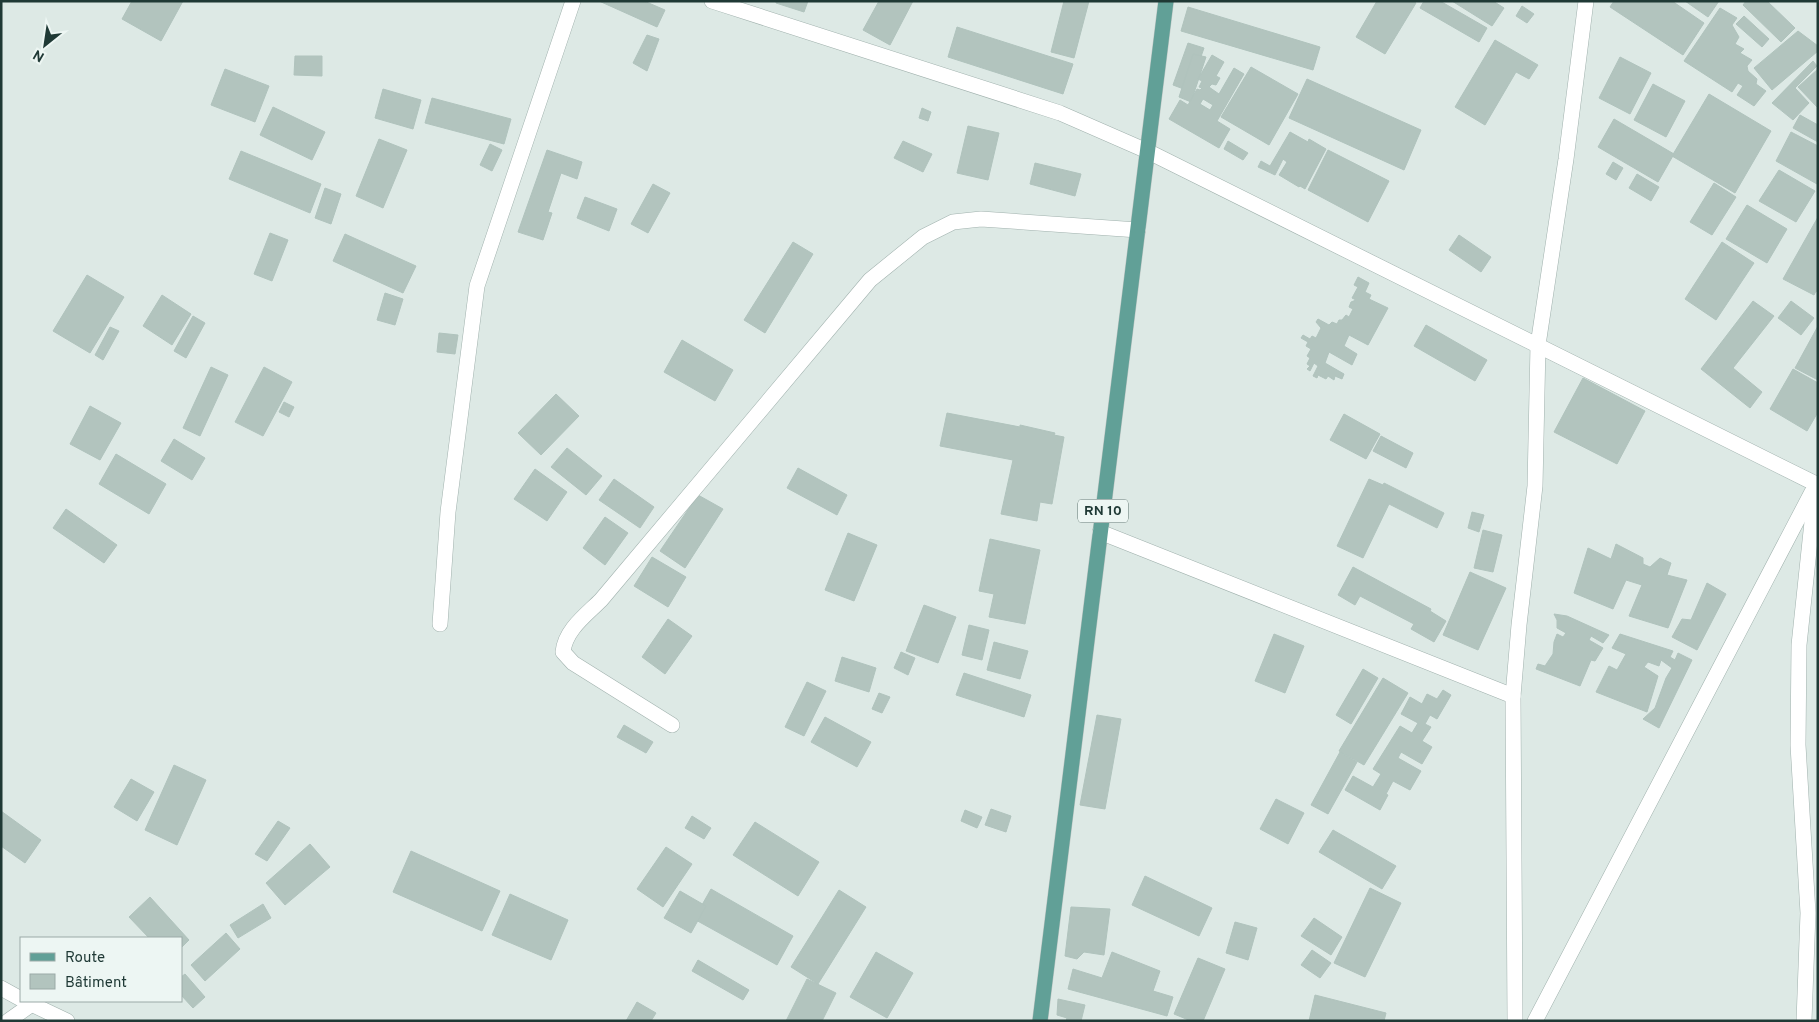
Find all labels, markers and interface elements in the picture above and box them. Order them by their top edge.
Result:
north arrow [20,20,70,70]
text: N [31,45,48,65]
road number: RN 10 [1078,500,1128,522]
legend [20,937,182,1002]
text: Route [65,949,105,968]
text: Bâtiment [65,974,127,993]

